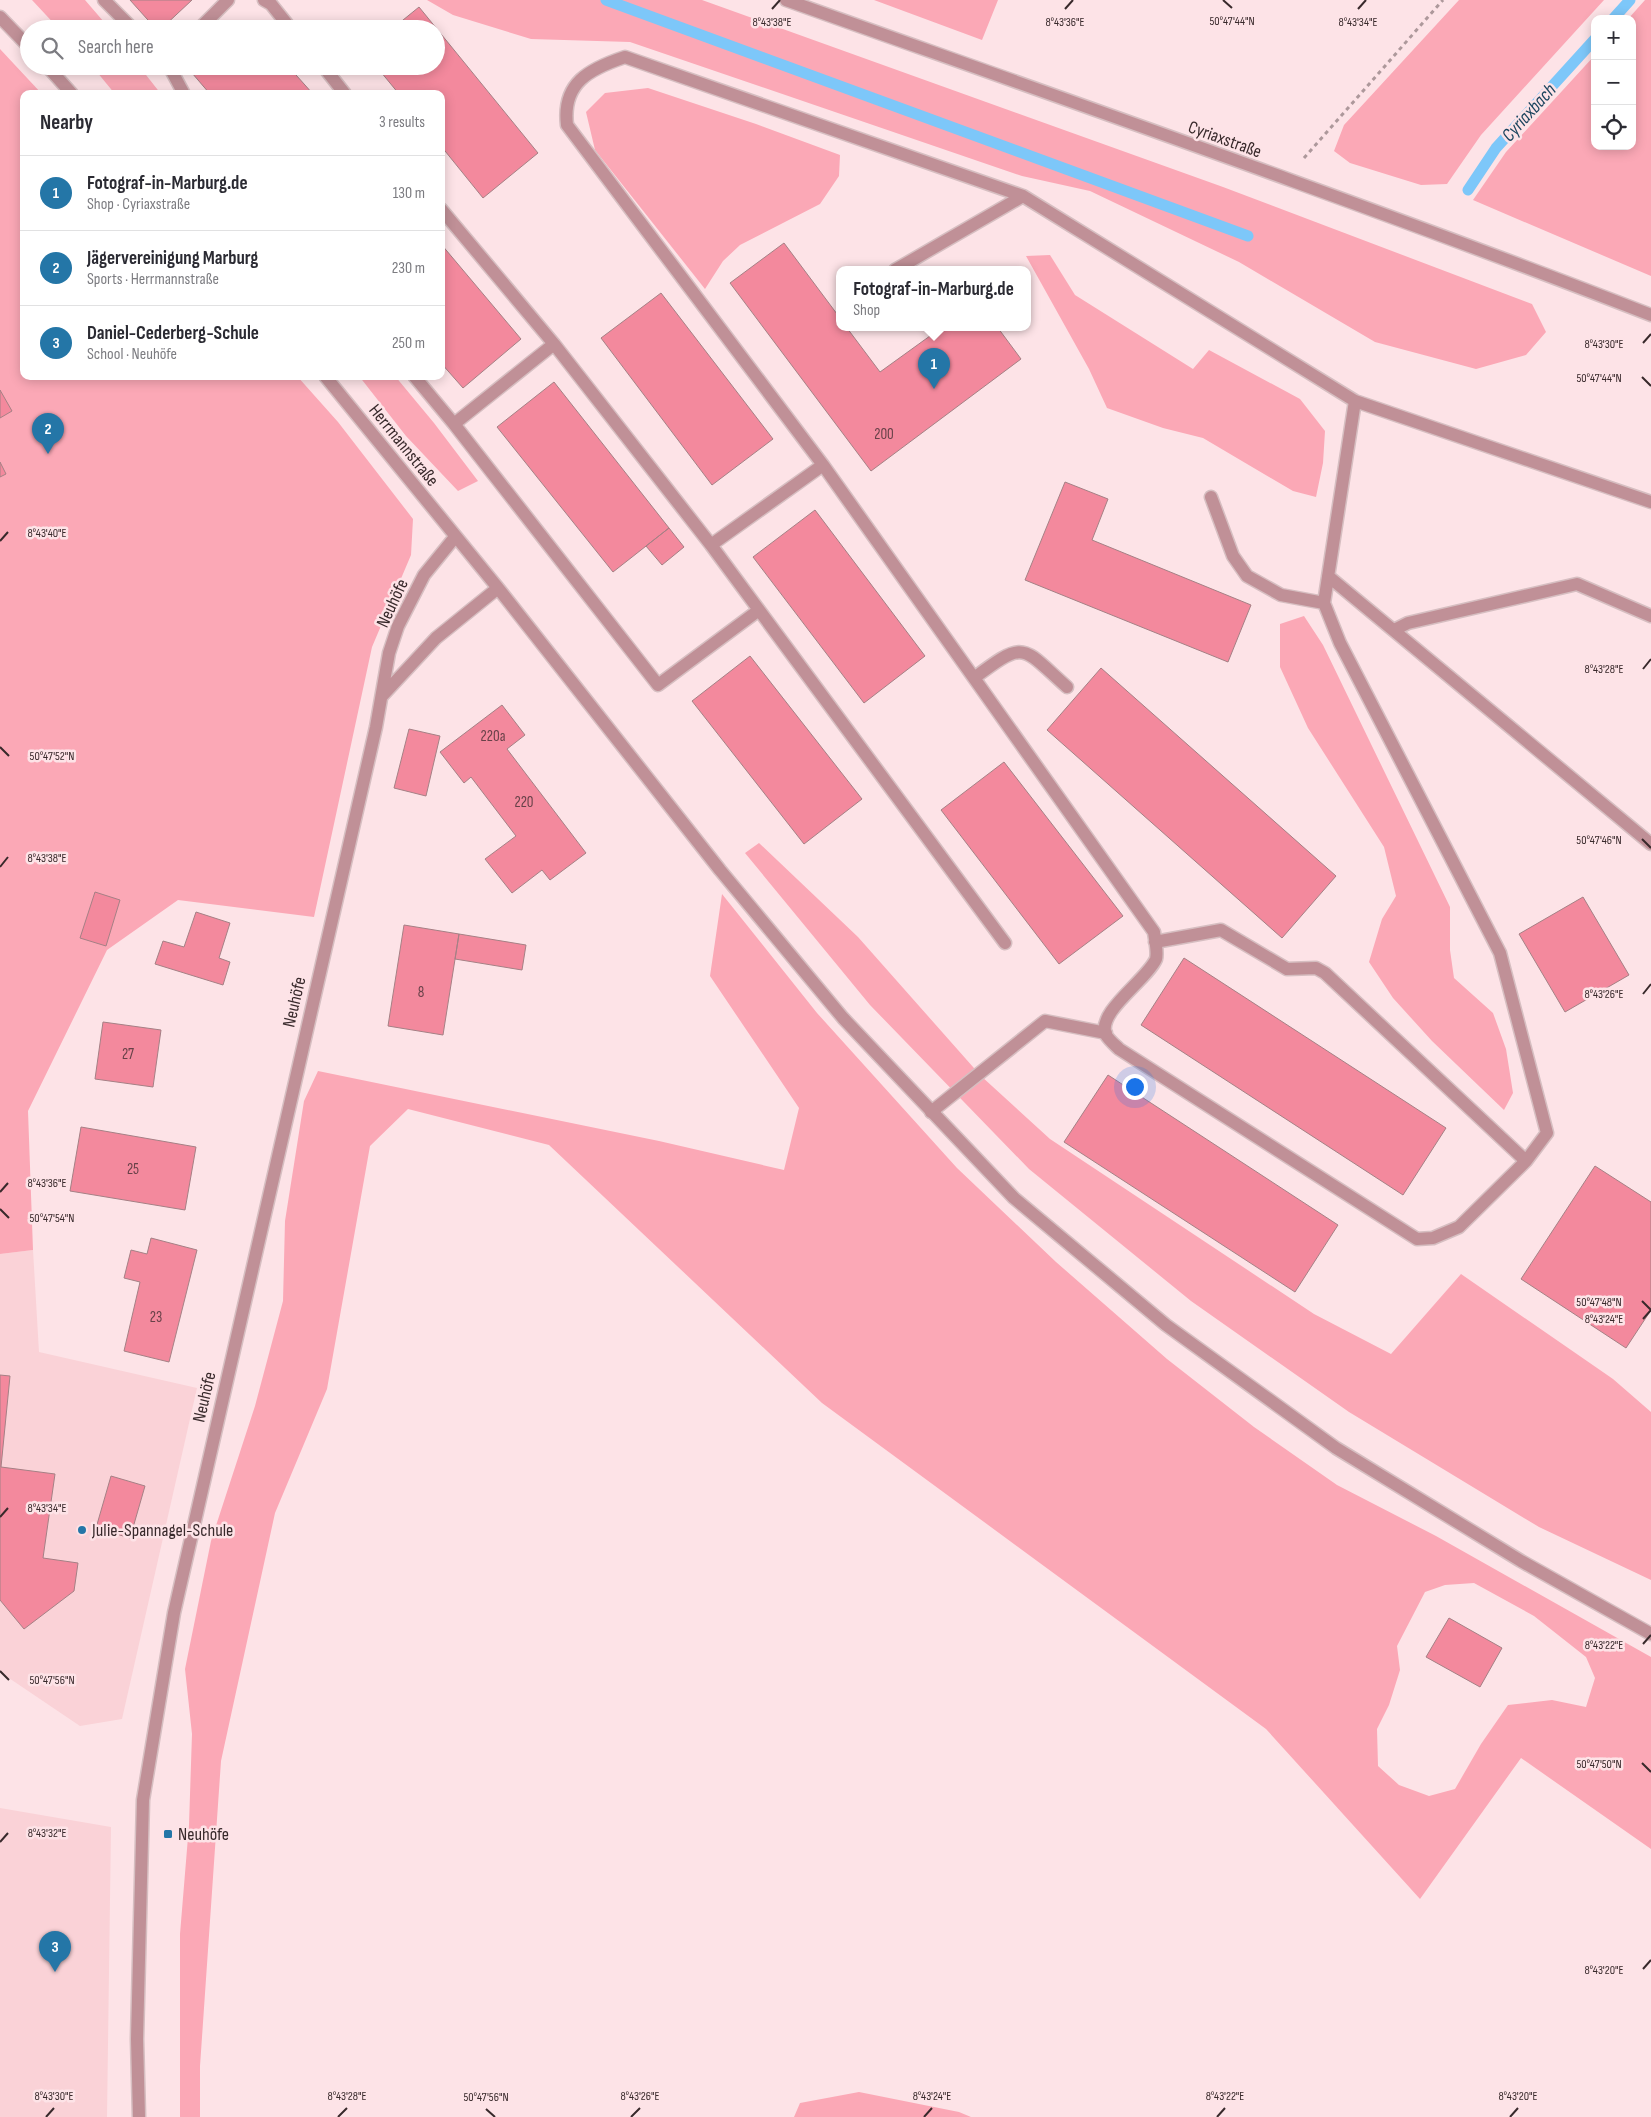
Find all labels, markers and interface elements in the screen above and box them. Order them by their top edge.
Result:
text: 50°47'44"N [1209,14,1255,29]
text: 8°43'38"E [753,15,792,30]
text: 8°43'36"E [1046,15,1085,30]
text: 8°43'34"E [1339,15,1377,30]
map controls [1591,15,1636,150]
button: + [1591,15,1636,60]
search box [20,20,445,75]
icon: search [38,34,66,62]
text: Search here [78,36,154,59]
button: − [1591,60,1636,105]
water label: Cyriaxbach [1497,79,1561,147]
button: locate [1591,105,1636,150]
text: Nearby [40,110,93,135]
text: 3 results [379,113,425,132]
street label: Cyriaxstraße [1185,117,1264,162]
text: Fotograf-in-Marburg.de [87,172,248,195]
text: 1 [53,184,59,203]
text: 130 m [393,184,425,203]
text: Shop · Cyriaxstraße [87,195,190,214]
text: Jägervereinigung Marburg [87,247,258,270]
text: 2 [52,259,60,278]
text: 230 m [392,259,425,278]
popup [836,266,1031,331]
text: Sports · Herrmannstraße [87,270,219,289]
text: Fotograf-in-Marburg.de [853,278,1014,301]
text: Shop [853,301,880,320]
text: Daniel-Cederberg-Schule [87,322,259,345]
text: 3 [52,334,60,353]
text: 250 m [392,334,425,353]
text: 8°43'30"E [1584,337,1624,352]
text: School · Neuhöfe [87,345,177,364]
pin: 1 [918,348,950,389]
text: 50°47'44"N [1576,371,1622,386]
street label: Herrmannstraße [364,400,443,490]
pin: 2 [32,413,64,454]
house number: 200 [874,425,894,444]
text: 8°43'40"E [27,526,67,541]
street label: Neuhöfe [372,576,413,631]
text: 8°43'28"E [1585,662,1623,677]
house number: 220a [481,727,506,746]
text: 50°47'52"N [30,749,74,764]
house number: 220 [514,793,534,812]
text: 50°47'46"N [1576,833,1622,848]
text: 8°43'38"E [28,851,67,866]
street label: Neuhöfe [279,975,310,1029]
house number: 8 [418,983,424,1002]
text: 8°43'26"E [1585,987,1624,1002]
house number: 27 [122,1045,134,1064]
your location [1122,1074,1148,1100]
house number: 25 [127,1160,139,1179]
text: 8°43'36"E [28,1176,67,1191]
text: 50°47'54"N [30,1211,74,1226]
text: 50°47'48"N [1576,1295,1622,1310]
house number: 23 [150,1308,162,1327]
text: 8°43'24"E [1585,1312,1623,1327]
street label: Neuhöfe [189,1370,220,1424]
text: 8°43'34"E [28,1501,66,1516]
place label: Julie-Spannagel-Schule [91,1520,233,1541]
marker: Julie-Spannagel-Schule [76,1524,88,1536]
text: 8°43'22"E [1585,1638,1623,1653]
text: 50°47'56"N [29,1673,75,1688]
text: 50°47'50"N [1576,1757,1622,1772]
place label: Neuhöfe [178,1824,229,1845]
text: 8°43'32"E [28,1826,66,1841]
marker: Neuhöfe [162,1828,174,1840]
pin: 3 [39,1931,71,1972]
text: 8°43'20"E [1584,1963,1624,1978]
text: 8°43'30"E [34,2089,74,2104]
text: 8°43'28"E [328,2089,366,2104]
text: 8°43'26"E [621,2089,660,2104]
text: 8°43'24"E [913,2089,951,2104]
text: 8°43'22"E [1206,2089,1244,2104]
text: 8°43'20"E [1498,2089,1538,2104]
text: 50°47'56"N [463,2090,509,2105]

